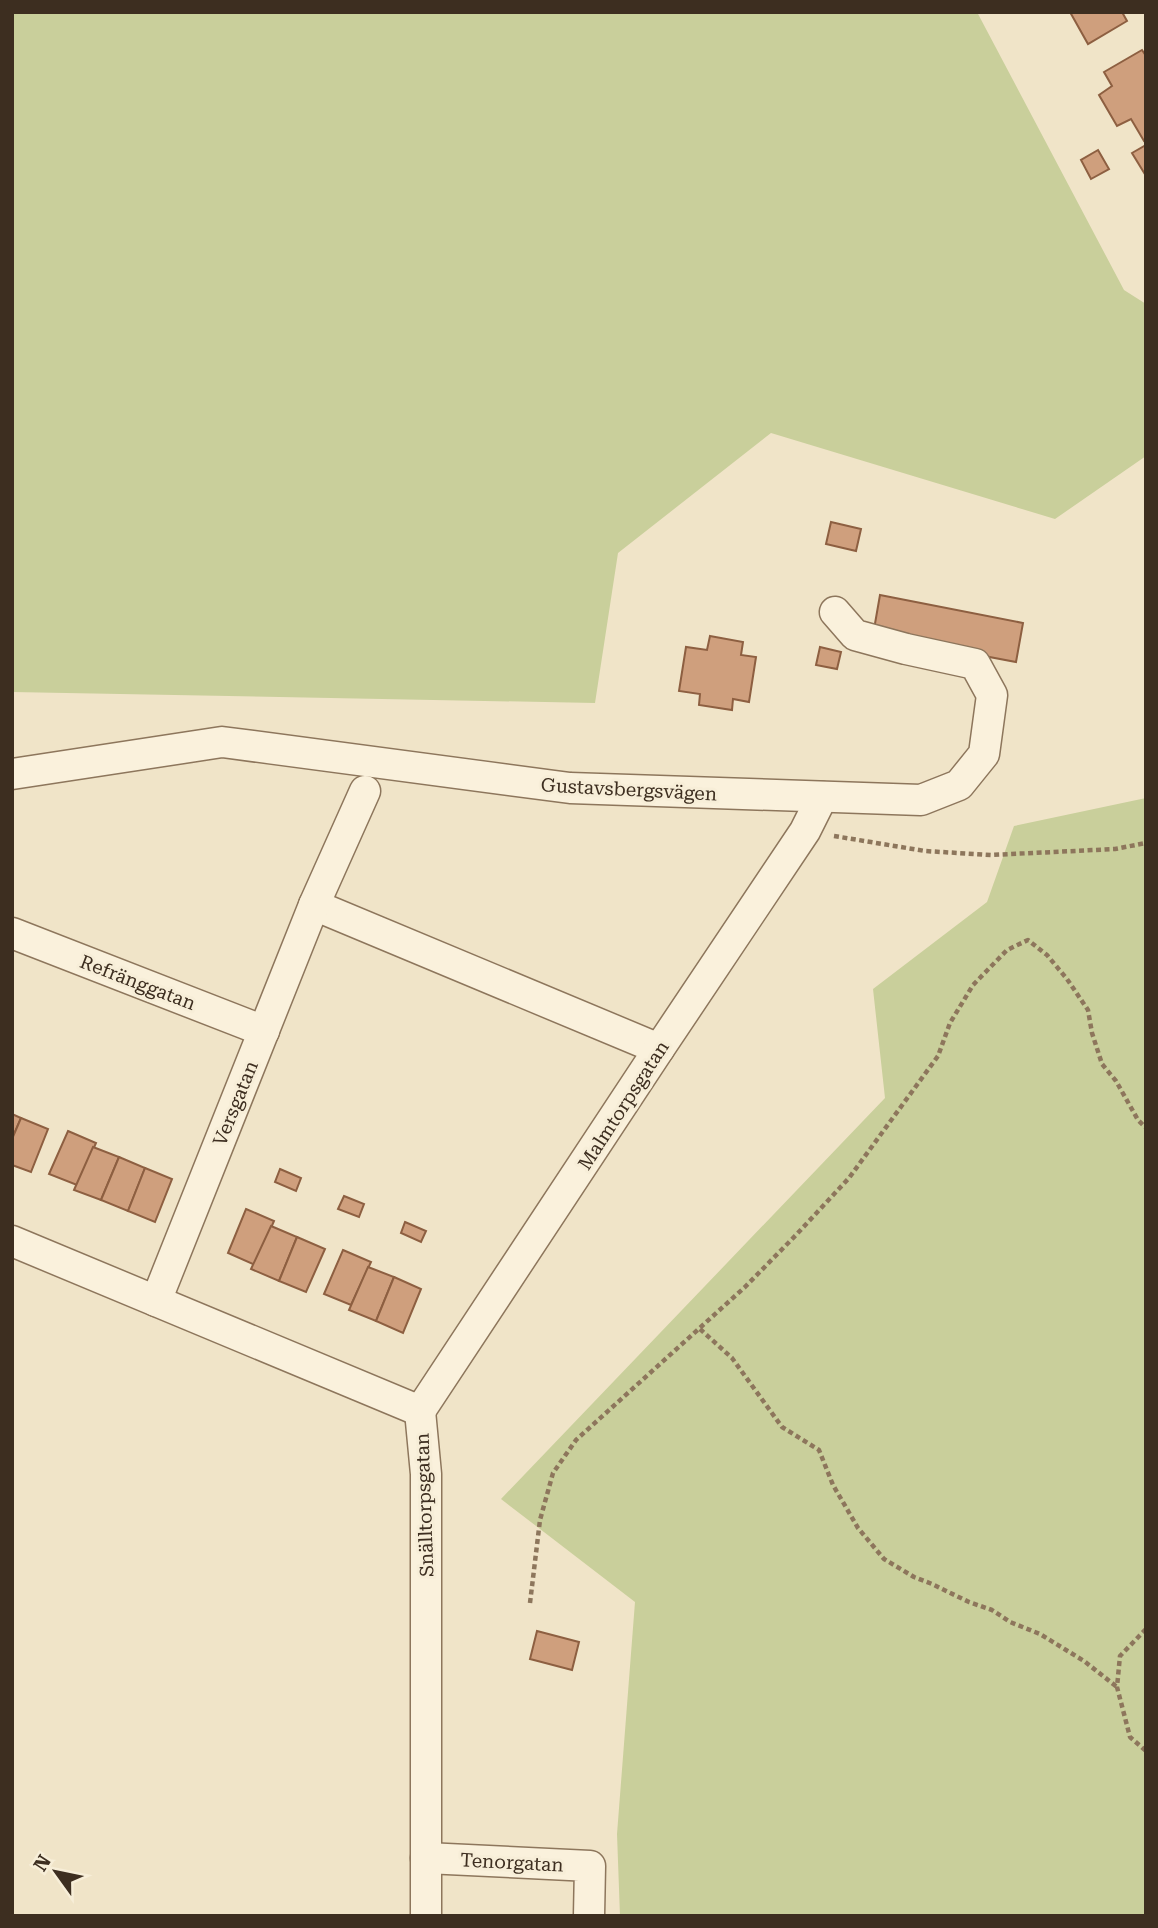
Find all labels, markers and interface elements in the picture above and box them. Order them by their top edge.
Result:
street label: Gustavsbergsvägen [540,773,718,806]
street label: Refränggatan [77,950,199,1015]
street label: Malmtorpsgatan [573,1036,674,1174]
street label: Versgatan [208,1057,263,1149]
street label: Snälltorpsgatan [410,1433,439,1577]
north arrow [21,1837,91,1907]
street label: Tenorgatan [460,1848,564,1877]
text: N [29,1850,56,1875]

